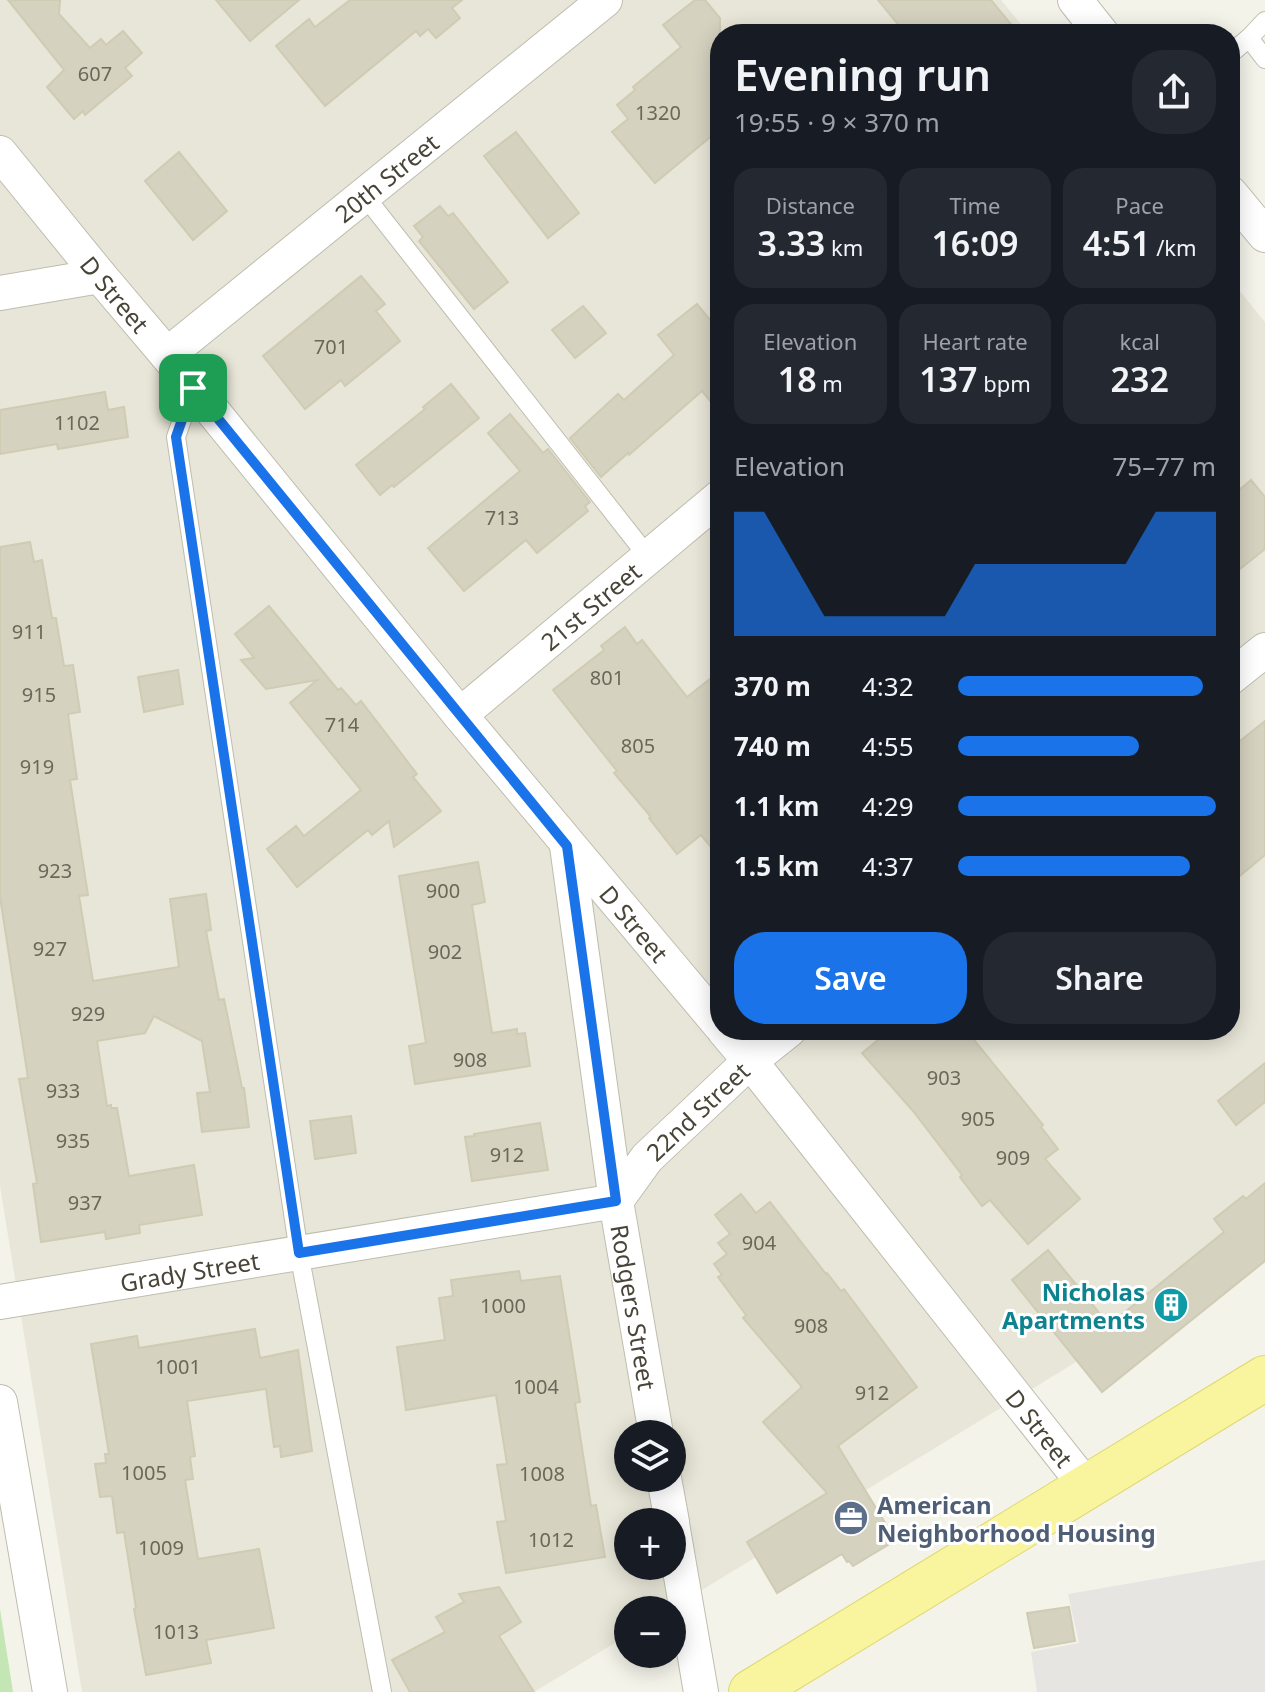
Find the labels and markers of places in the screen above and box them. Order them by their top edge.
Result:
pin [159,354,227,422]
place label: Nicholas Apartments [1002,1275,1145,1336]
building icon: Nicholas Apartments [1152,1286,1190,1324]
place label: American Neighborhood Housing [877,1488,1156,1549]
office icon: American Neighborhood Housing [832,1499,870,1537]

